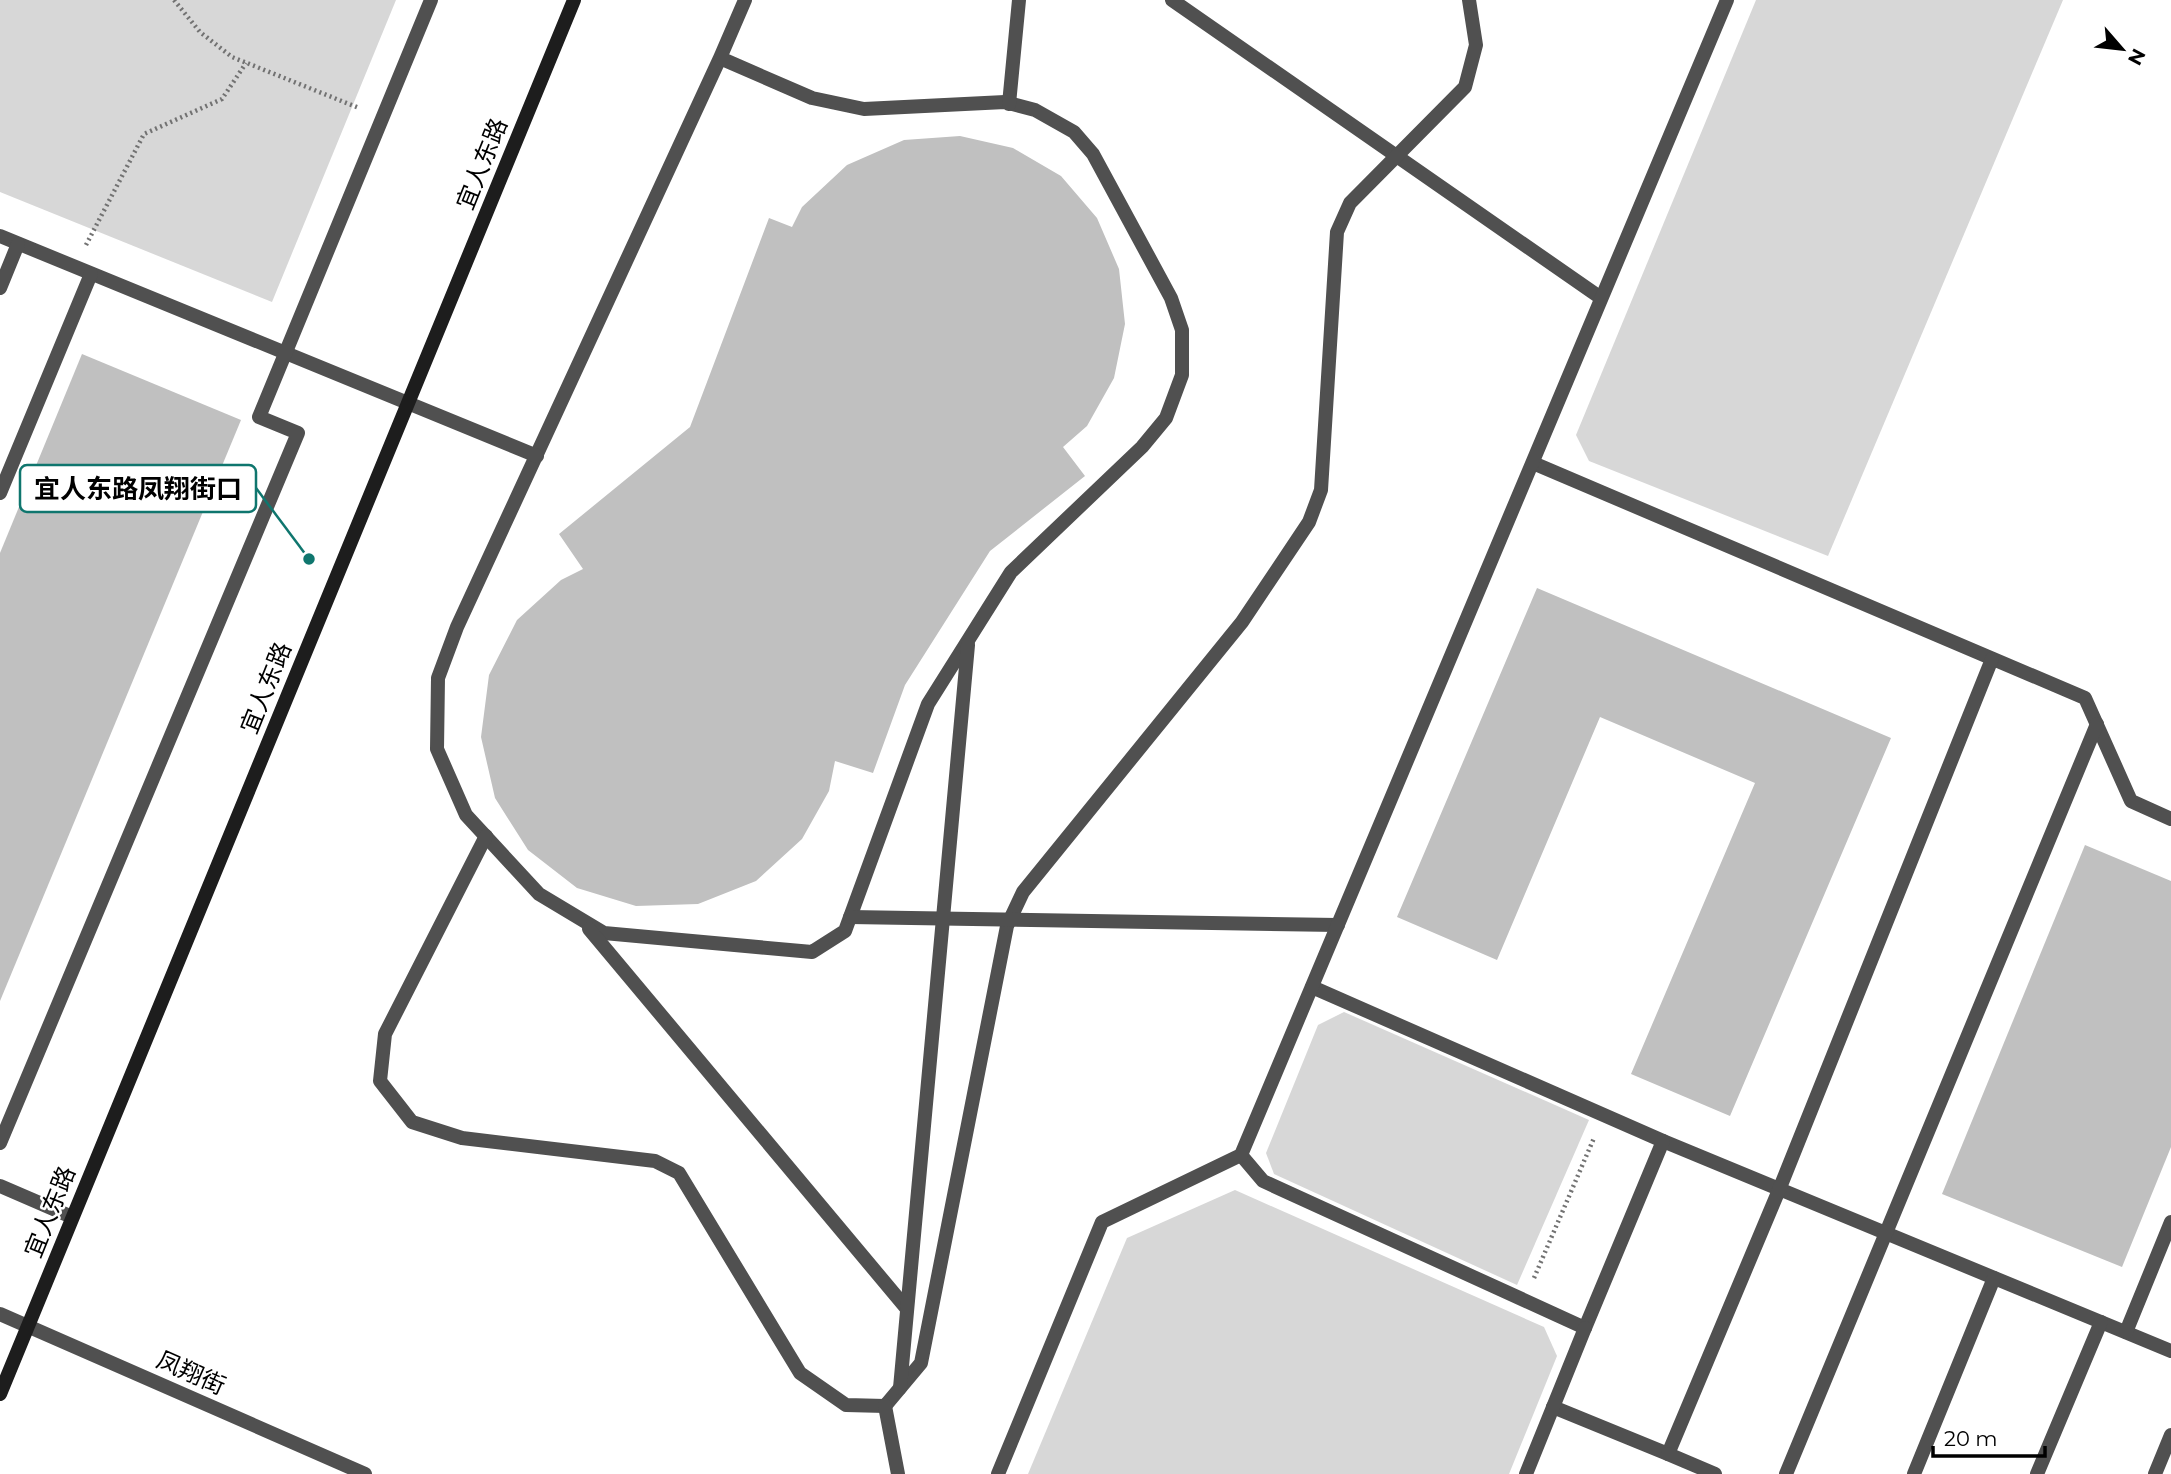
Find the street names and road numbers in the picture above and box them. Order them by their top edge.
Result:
street label: 宜人东路 [450,114,513,214]
street label: 宜人东路 [234,638,297,738]
street label: 宜人东路 [18,1162,81,1262]
street label: 凤翔街 [152,1345,230,1400]

